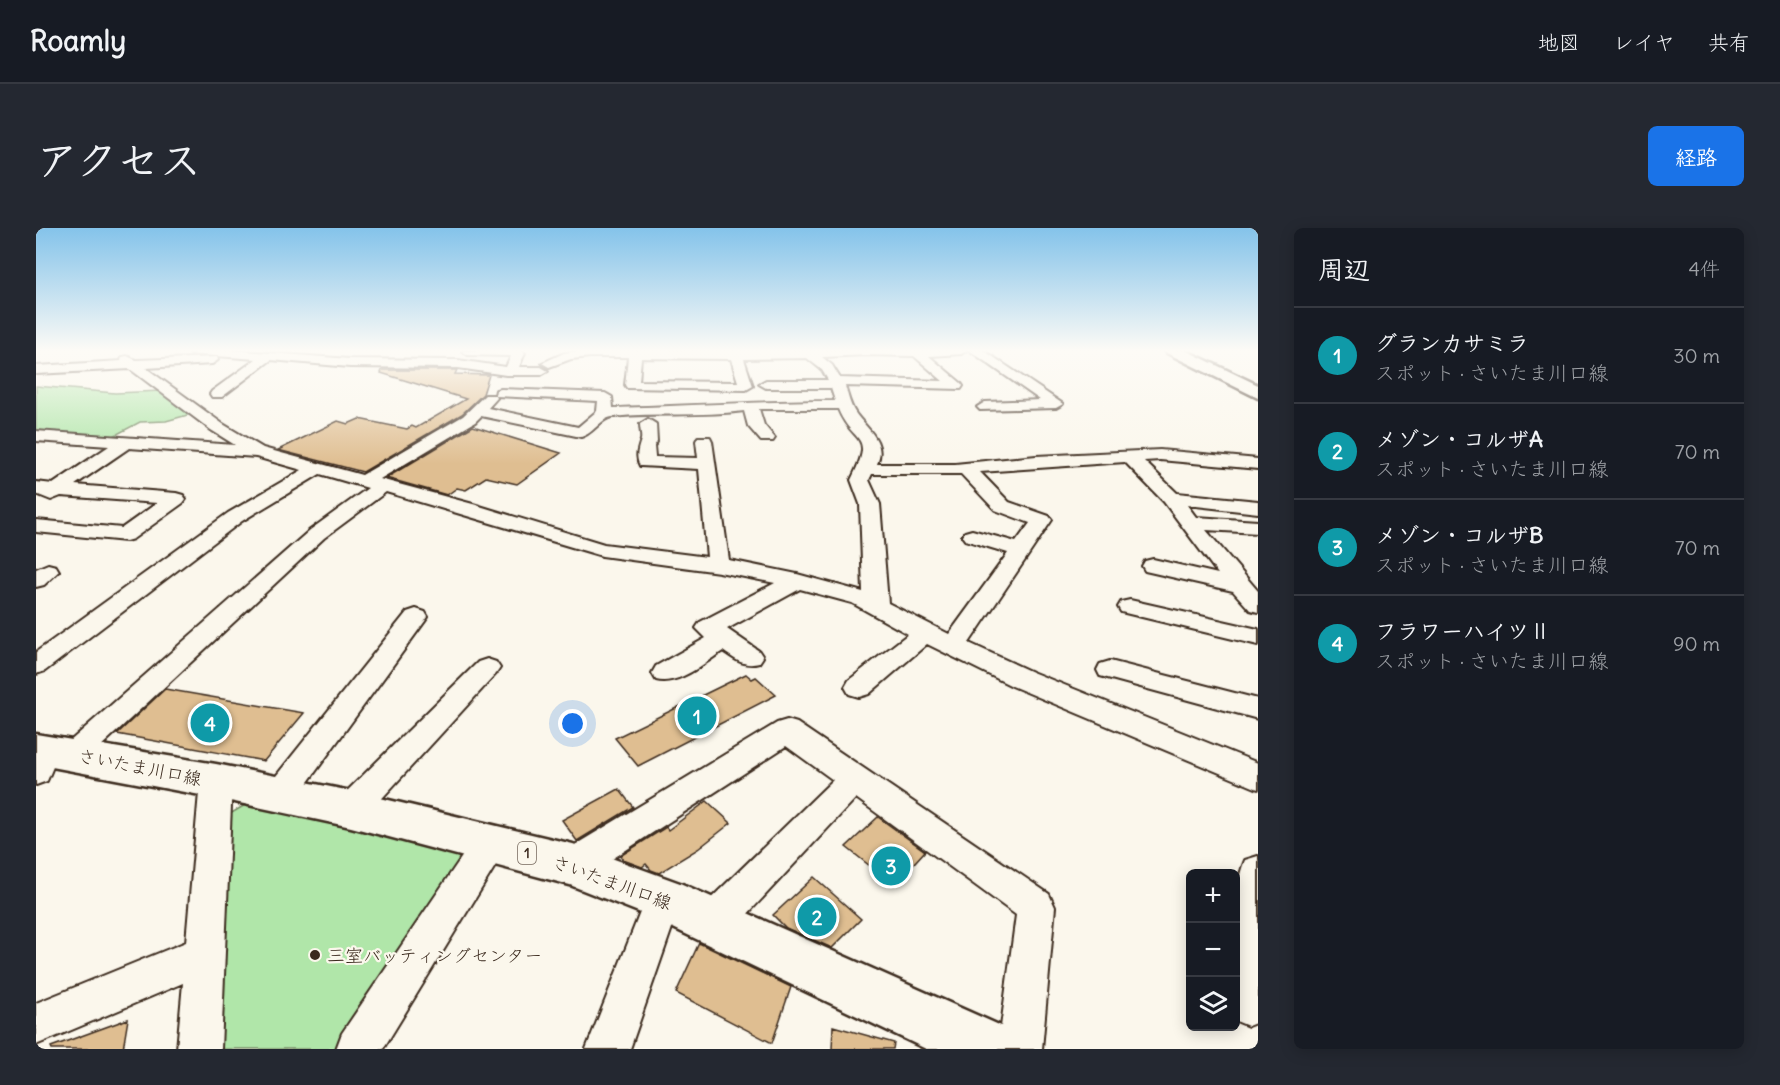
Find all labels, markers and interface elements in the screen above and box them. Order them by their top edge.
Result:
text: Roamly [30,23,126,59]
text: 地図 [1538,29,1580,56]
text: レイヤ [1613,29,1675,56]
text: 共有 [1708,29,1750,56]
button: 経路 [1648,126,1744,186]
text: アクセス [36,134,201,186]
text: 周辺 [1318,253,1370,286]
text: 4件 [1688,256,1720,281]
text: グランカサミラ [1375,329,1529,357]
text: 1 [1334,343,1341,368]
text: 30 m [1673,343,1720,368]
text: スポット · さいたま川口線 [1375,360,1608,385]
text: メゾン・コルザA [1375,425,1543,453]
text: 2 [1332,439,1343,464]
text: 70 m [1675,439,1720,464]
text: スポット · さいたま川口線 [1375,456,1608,481]
text: メゾン・コルザB [1375,521,1543,549]
text: 3 [1332,535,1343,560]
text: 70 m [1675,535,1720,560]
text: スポット · さいたま川口線 [1375,552,1608,577]
text: フラワーハイツⅡ [1375,617,1551,645]
text: 4 [1332,631,1343,656]
text: 90 m [1673,631,1720,656]
text: スポット · さいたま川口線 [1375,648,1608,673]
pin: 1 [678,694,716,738]
pin: 4 [190,700,230,746]
your location [558,709,587,738]
street label: さいたま川口線 [76,744,204,790]
road number: 1 [518,842,536,864]
pin: 3 [872,844,910,888]
street label: さいたま川口線 [549,850,675,914]
map controls [1186,869,1240,1031]
button: + [1186,869,1240,923]
pin: 2 [798,894,836,940]
button: − [1186,923,1240,977]
place label: 三室バッティングセンター [327,944,542,967]
marker: 三室バッティングセンター [308,948,322,962]
button: layers [1186,977,1240,1031]

